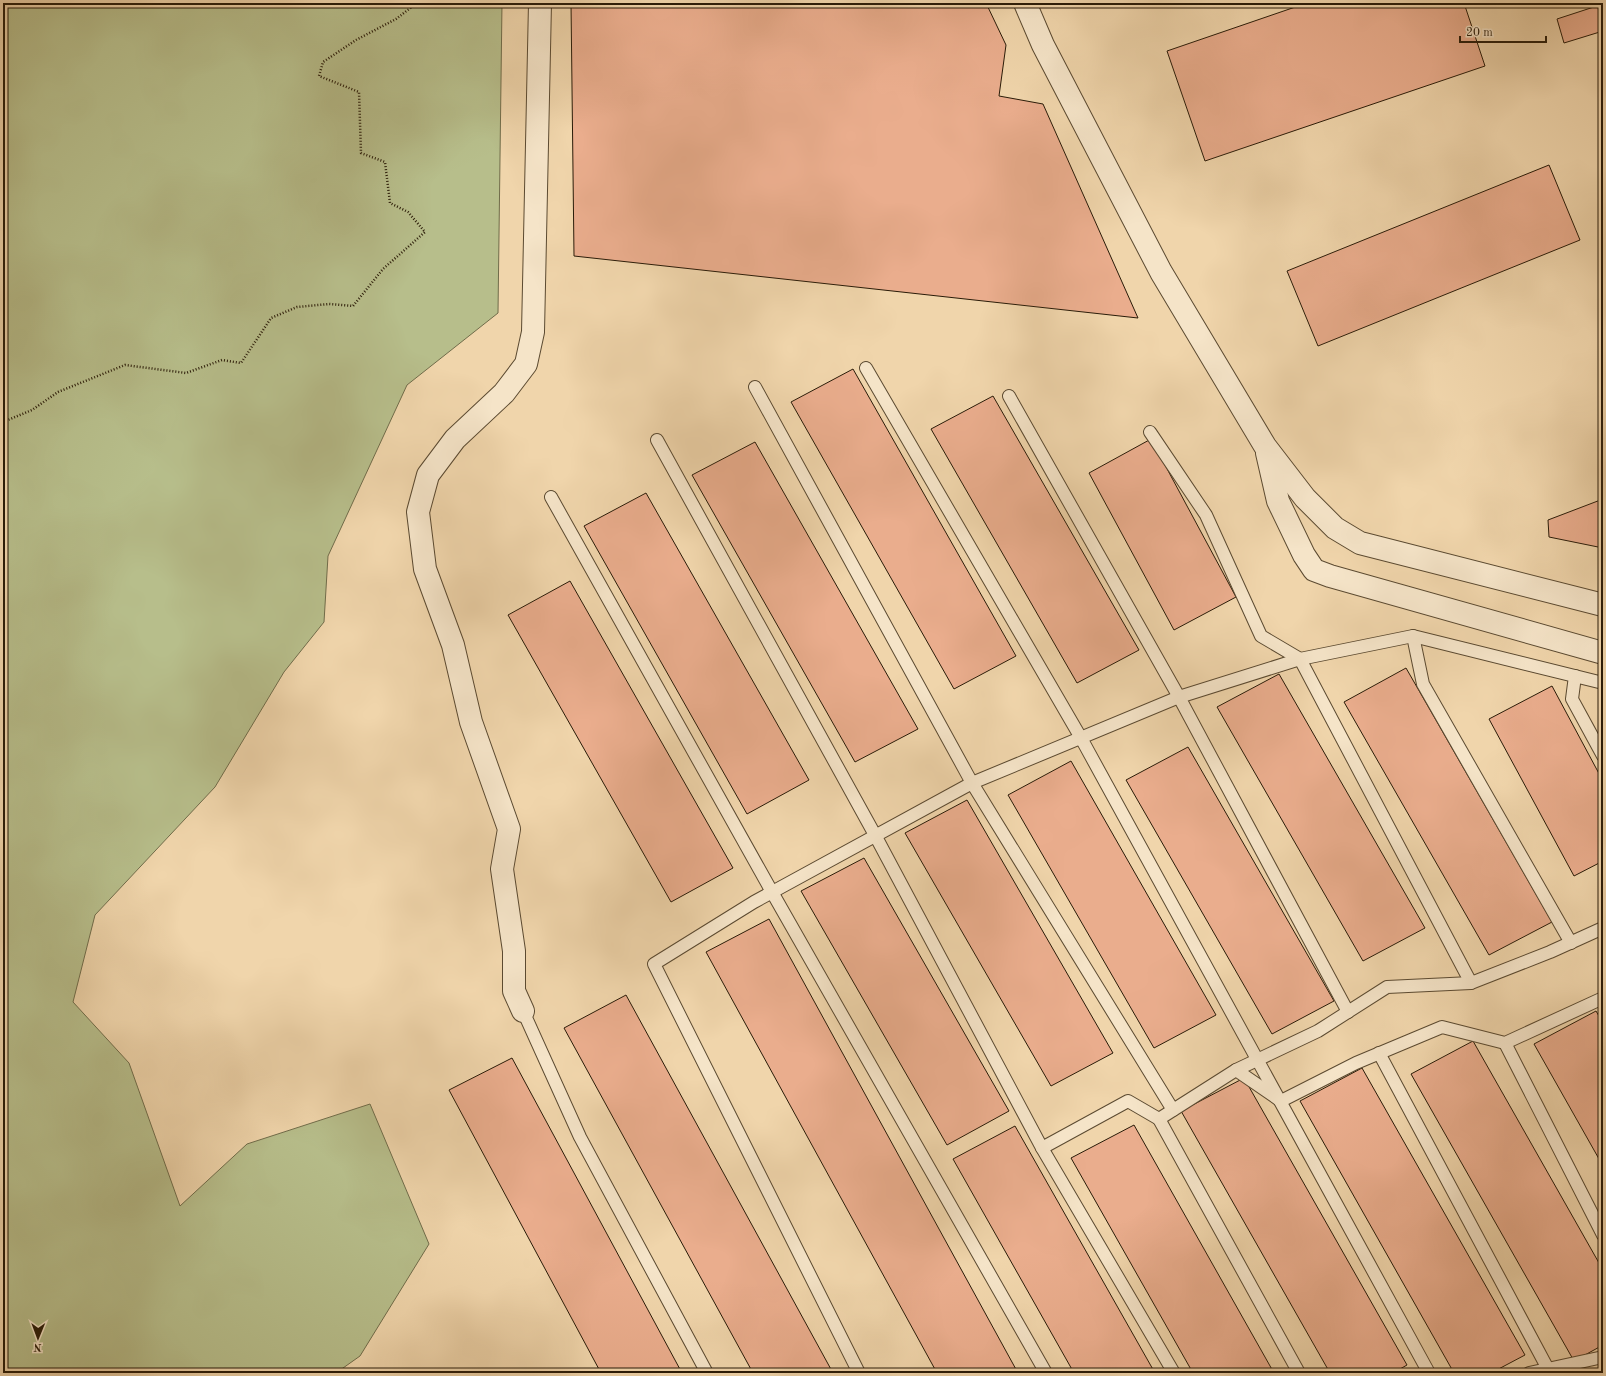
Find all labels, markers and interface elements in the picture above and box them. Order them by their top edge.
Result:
scale bar [1460,18,1546,44]
text: 20 m [1466,27,1493,39]
north arrow [18,1318,58,1358]
text: N [33,1341,42,1352]

